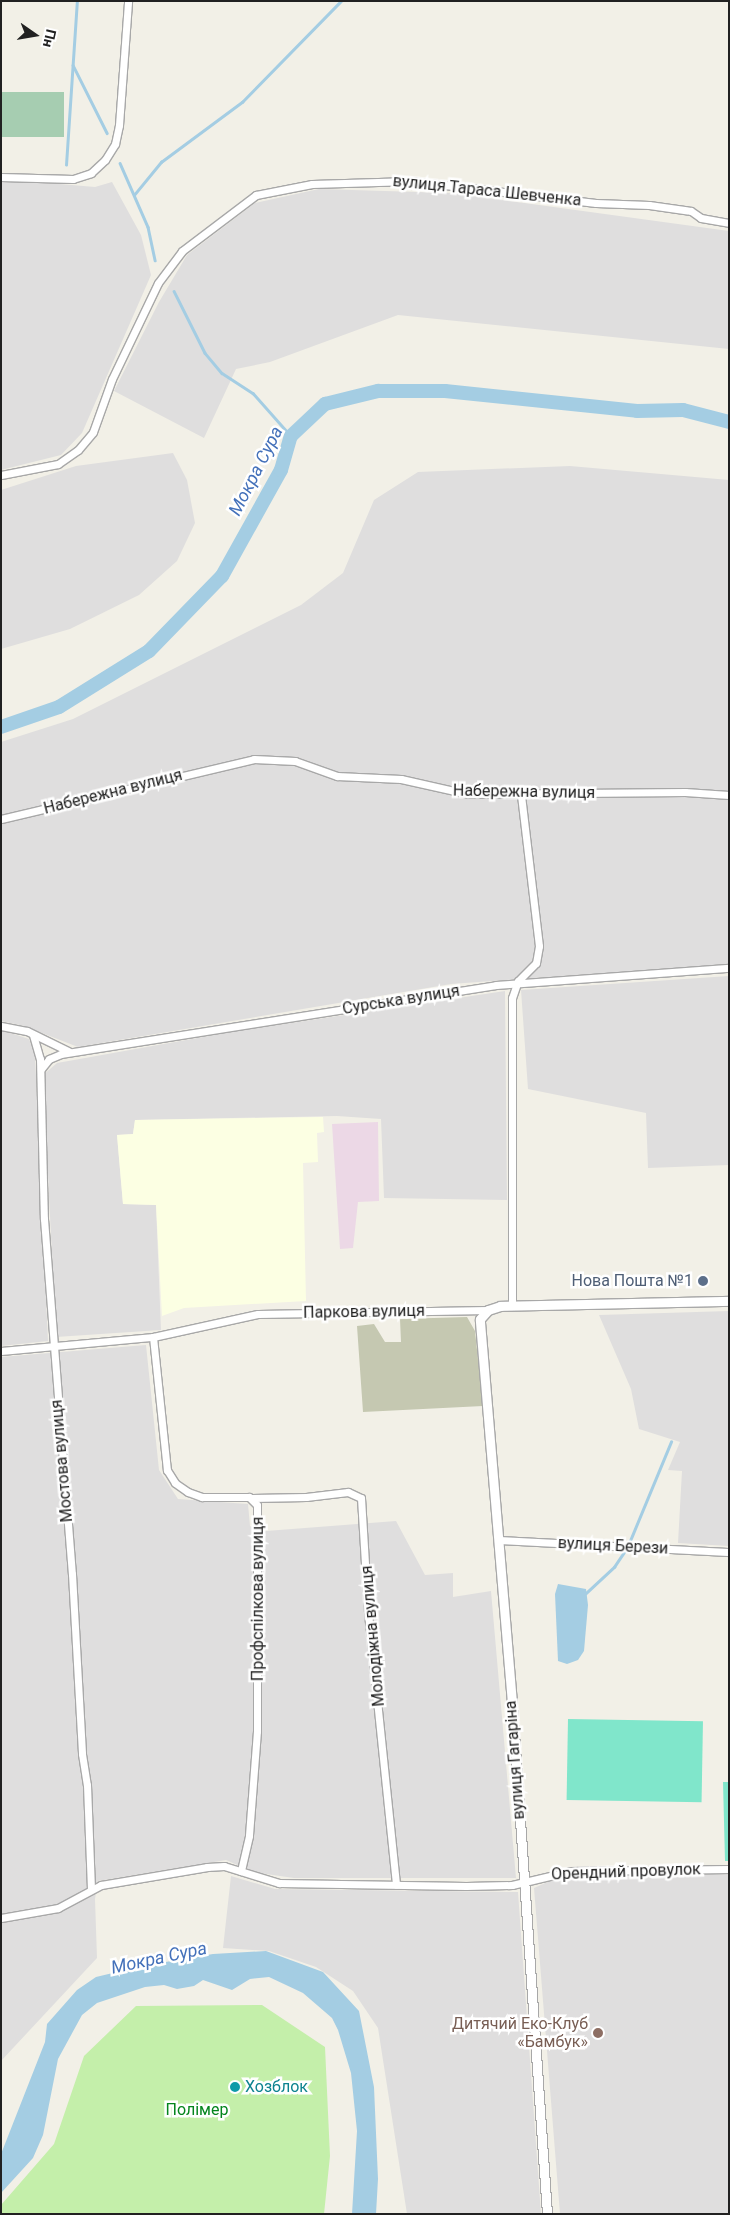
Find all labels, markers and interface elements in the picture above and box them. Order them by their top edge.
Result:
north arrow [10,10,60,60]
text: Пн [40,28,59,49]
street label: вулиця Тараса Шевченка [392,172,582,210]
water label: Мокра Сура [224,423,288,519]
street label: Набережна вулиця [42,765,184,819]
street label: Набережна вулиця [453,781,595,803]
street label: Сурська вулиця [341,981,461,1019]
place label: Нова Пошта №1 [571,1271,693,1291]
marker: Нова Пошта №1 [697,1275,709,1287]
street label: Паркова вулиця [303,1301,425,1323]
street label: Мостова вулиця [47,1399,77,1523]
street label: Профспілкова вулиця [248,1517,268,1681]
street label: вулиця Берези [557,1534,669,1558]
street label: Молодіжна вулиця [357,1565,389,1707]
street label: вулиця Гагаріна [501,1700,529,1820]
street label: Орендний провулок [551,1860,701,1884]
water label: Мокра Сура [109,1937,209,1979]
place label: Дитячий Еко-Клуб «Бамбук» [452,2014,588,2052]
marker: Дитячий Еко-Клуб «Бамбук» [592,2027,604,2039]
place label: Хозблок [245,2077,308,2097]
marker: Хозблок [229,2081,241,2093]
park label: Полімер [166,2100,228,2120]

